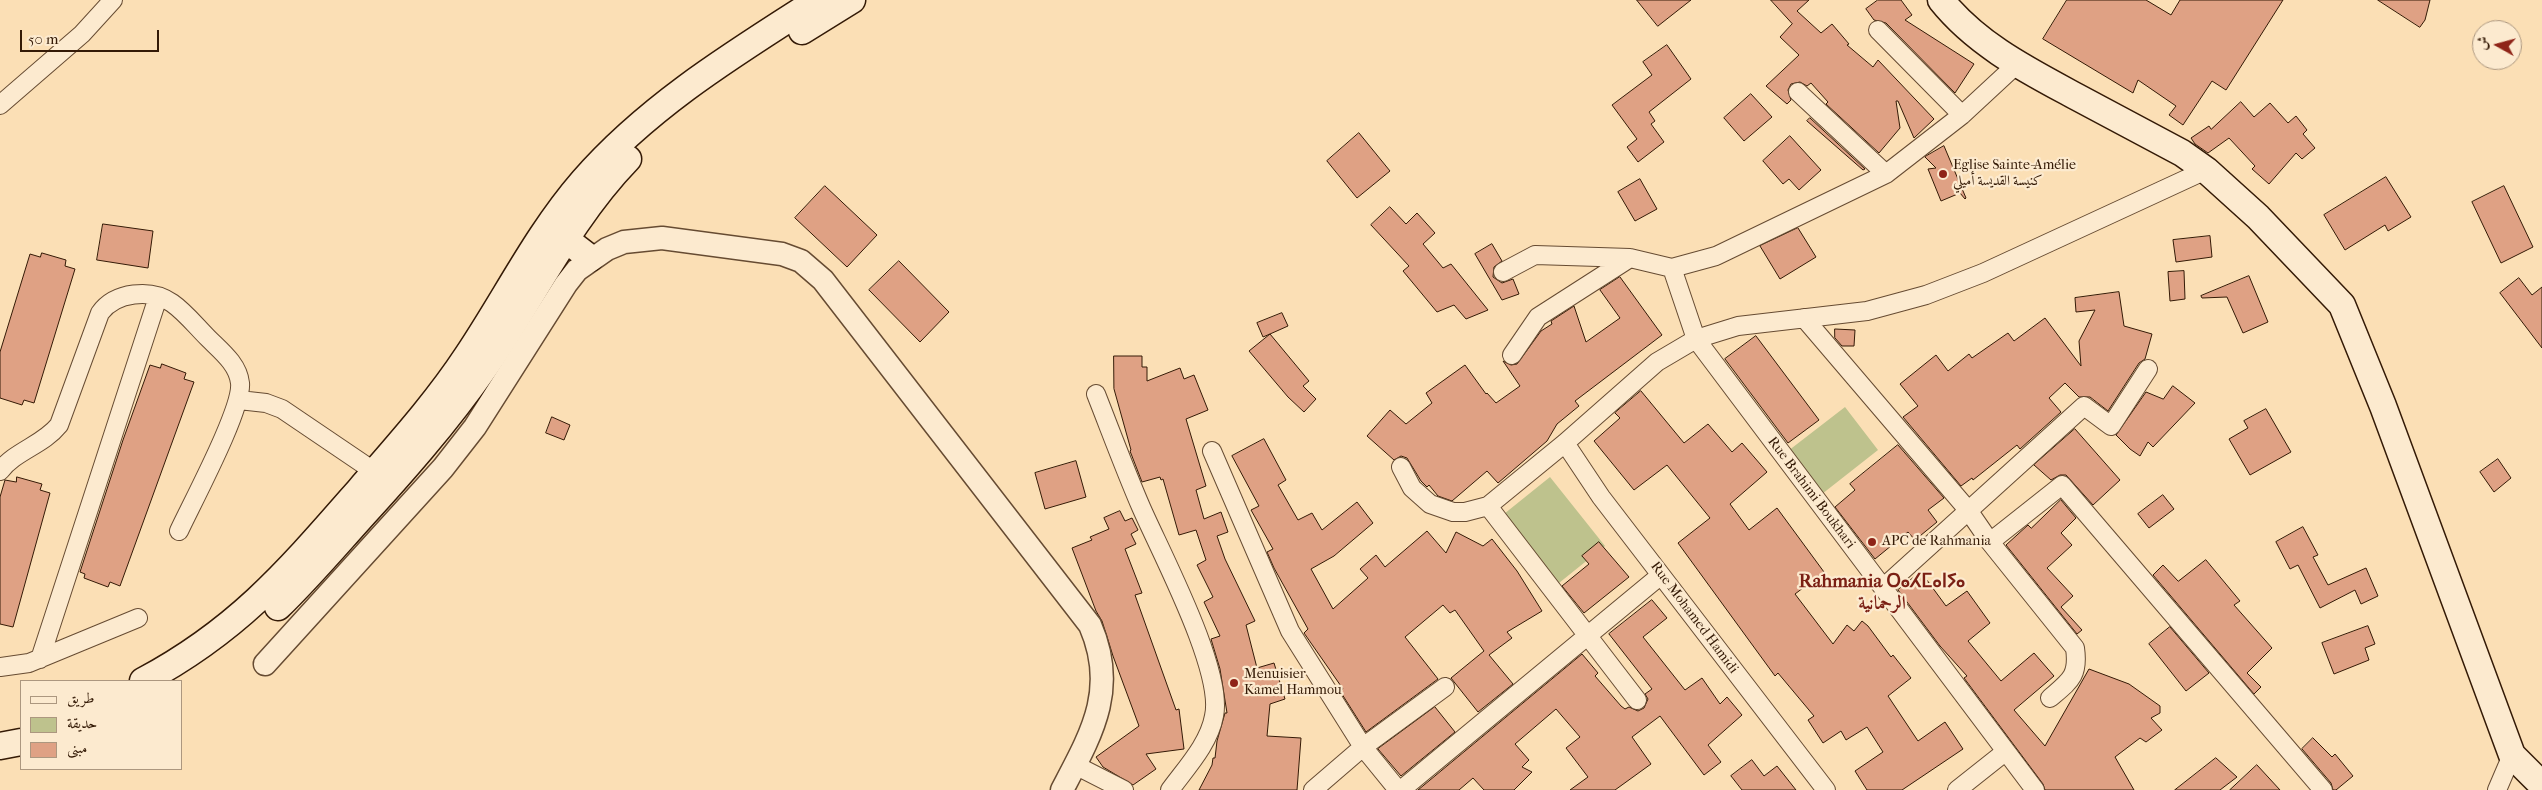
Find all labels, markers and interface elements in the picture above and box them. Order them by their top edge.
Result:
scale bar [22,20,161,52]
north arrow [2472,20,2522,70]
text: 50 m [28,30,58,48]
text: ش [2473,35,2492,51]
place label: Eglise Sainte-Amélie كنيسة القديسة أميلي [1953,158,2076,190]
marker: Eglise Sainte-Amélie كنيسة القديسة أميلي [1937,168,1949,180]
street label: Rue Brahimi Boukhari [1763,434,1859,552]
place label: APC de Rahmania [1882,534,1991,550]
marker: APC de Rahmania [1866,536,1878,548]
street label: Rue Mohamed Hamidi [1646,559,1742,677]
district label: Rahmania ⵔⴰⵃⵎⴰⵏⵢⴰ الرحمانية [1799,571,1965,615]
place label: Menuisier Kamel Hammou [1244,667,1342,700]
marker: Menuisier Kamel Hammou [1228,677,1240,689]
legend [20,680,182,770]
text: طريق [67,689,94,707]
text: حديقة [67,714,97,732]
text: مبنى [67,739,87,757]

